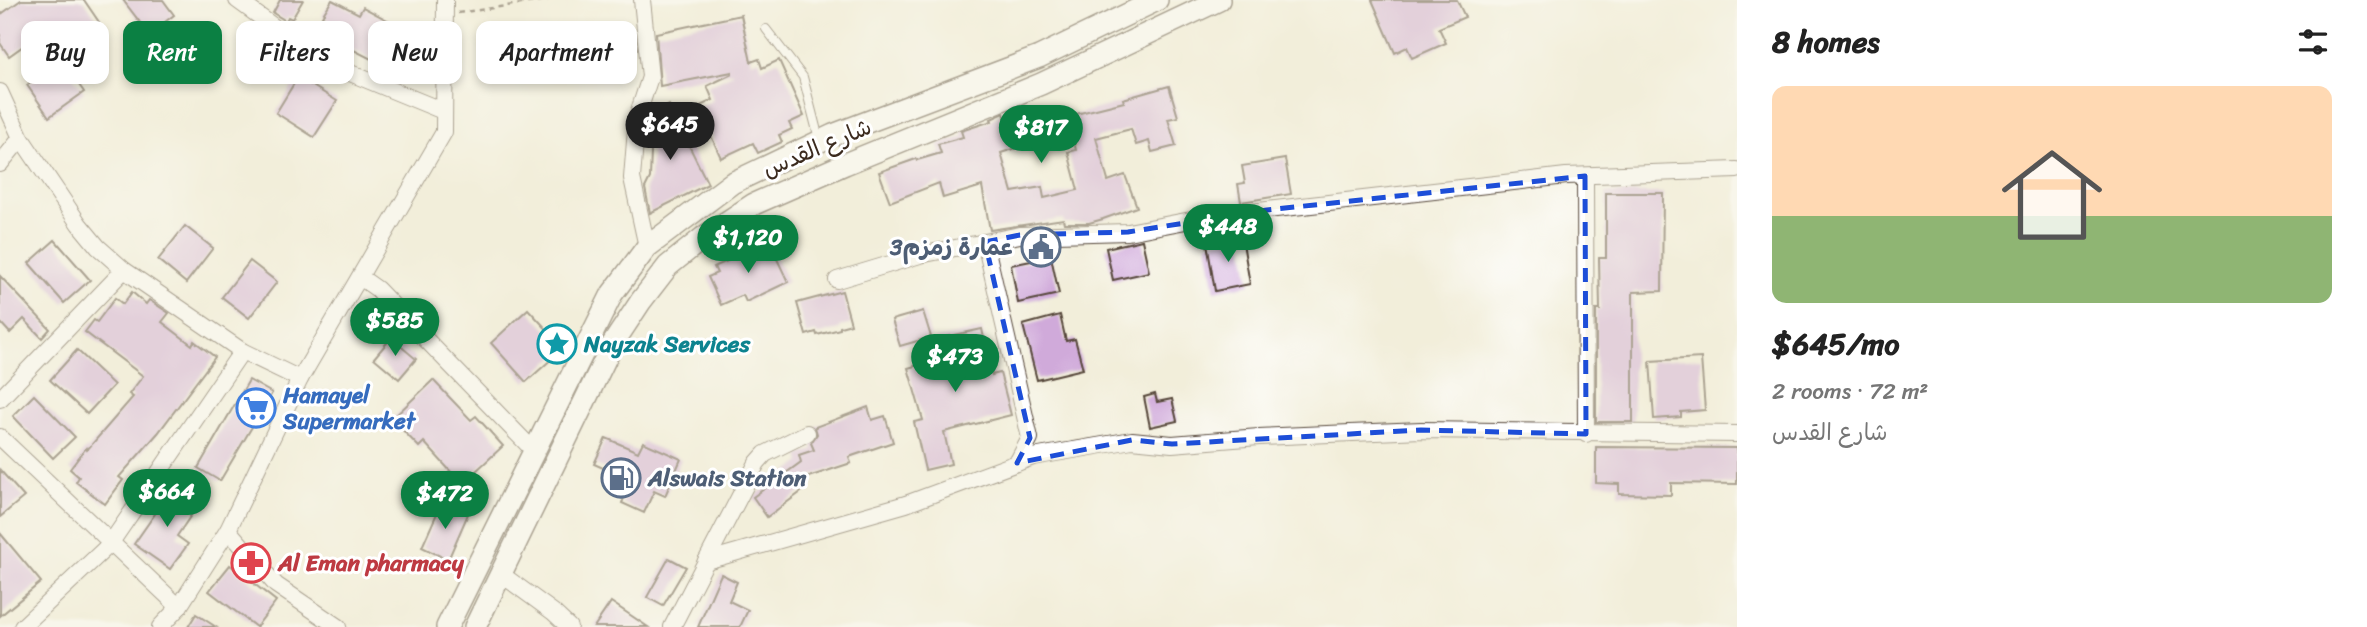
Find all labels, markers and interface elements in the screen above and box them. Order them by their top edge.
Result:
text: 8 homes [1772,15,1880,69]
chip: Buy [21,21,109,84]
chip: Rent [123,21,222,84]
chip: Filters [236,21,354,84]
chip: New [368,21,462,84]
chip: Apartment [476,21,637,84]
icon: filters [2294,23,2332,61]
pin: $645 [629,102,711,162]
text: $645 [642,104,698,145]
pin: $817 [1000,106,1082,165]
street label: شارع القدس [756,107,878,189]
text: $817 [1015,107,1067,148]
icon: home [1989,132,2115,258]
pin: $448 [1187,204,1269,264]
text: $448 [1199,206,1257,247]
pin: $1,120 [691,216,805,275]
text: $1,120 [713,217,783,258]
public building icon: عمارة زمزم3 [1020,226,1062,268]
place label: عمارة زمزم3 [889,227,1014,268]
pin: $585 [354,298,436,358]
text: $585 [366,300,424,341]
text: $645/mo [1772,317,1899,371]
place icon: Nayzak Services [536,323,578,365]
place label: Nayzak Services [583,324,751,365]
pin: $473 [914,334,996,394]
text: $473 [927,336,983,377]
text: 2 rooms · 72 m² [1772,371,1928,412]
place label: Hamayel Supermarket [282,375,417,442]
supermarket icon: Hamayel Supermarket [235,387,277,429]
text: شارع القدس [1772,412,1888,453]
fuel station icon: Alswais Station [600,457,642,499]
place label: Alswais Station [647,458,807,499]
pin: $664 [126,470,208,529]
text: $664 [139,471,195,512]
pin: $472 [404,472,486,531]
text: $472 [417,473,473,514]
pharmacy icon: Al Eman pharmacy [230,542,272,584]
place label: Al Eman pharmacy [277,543,465,584]

